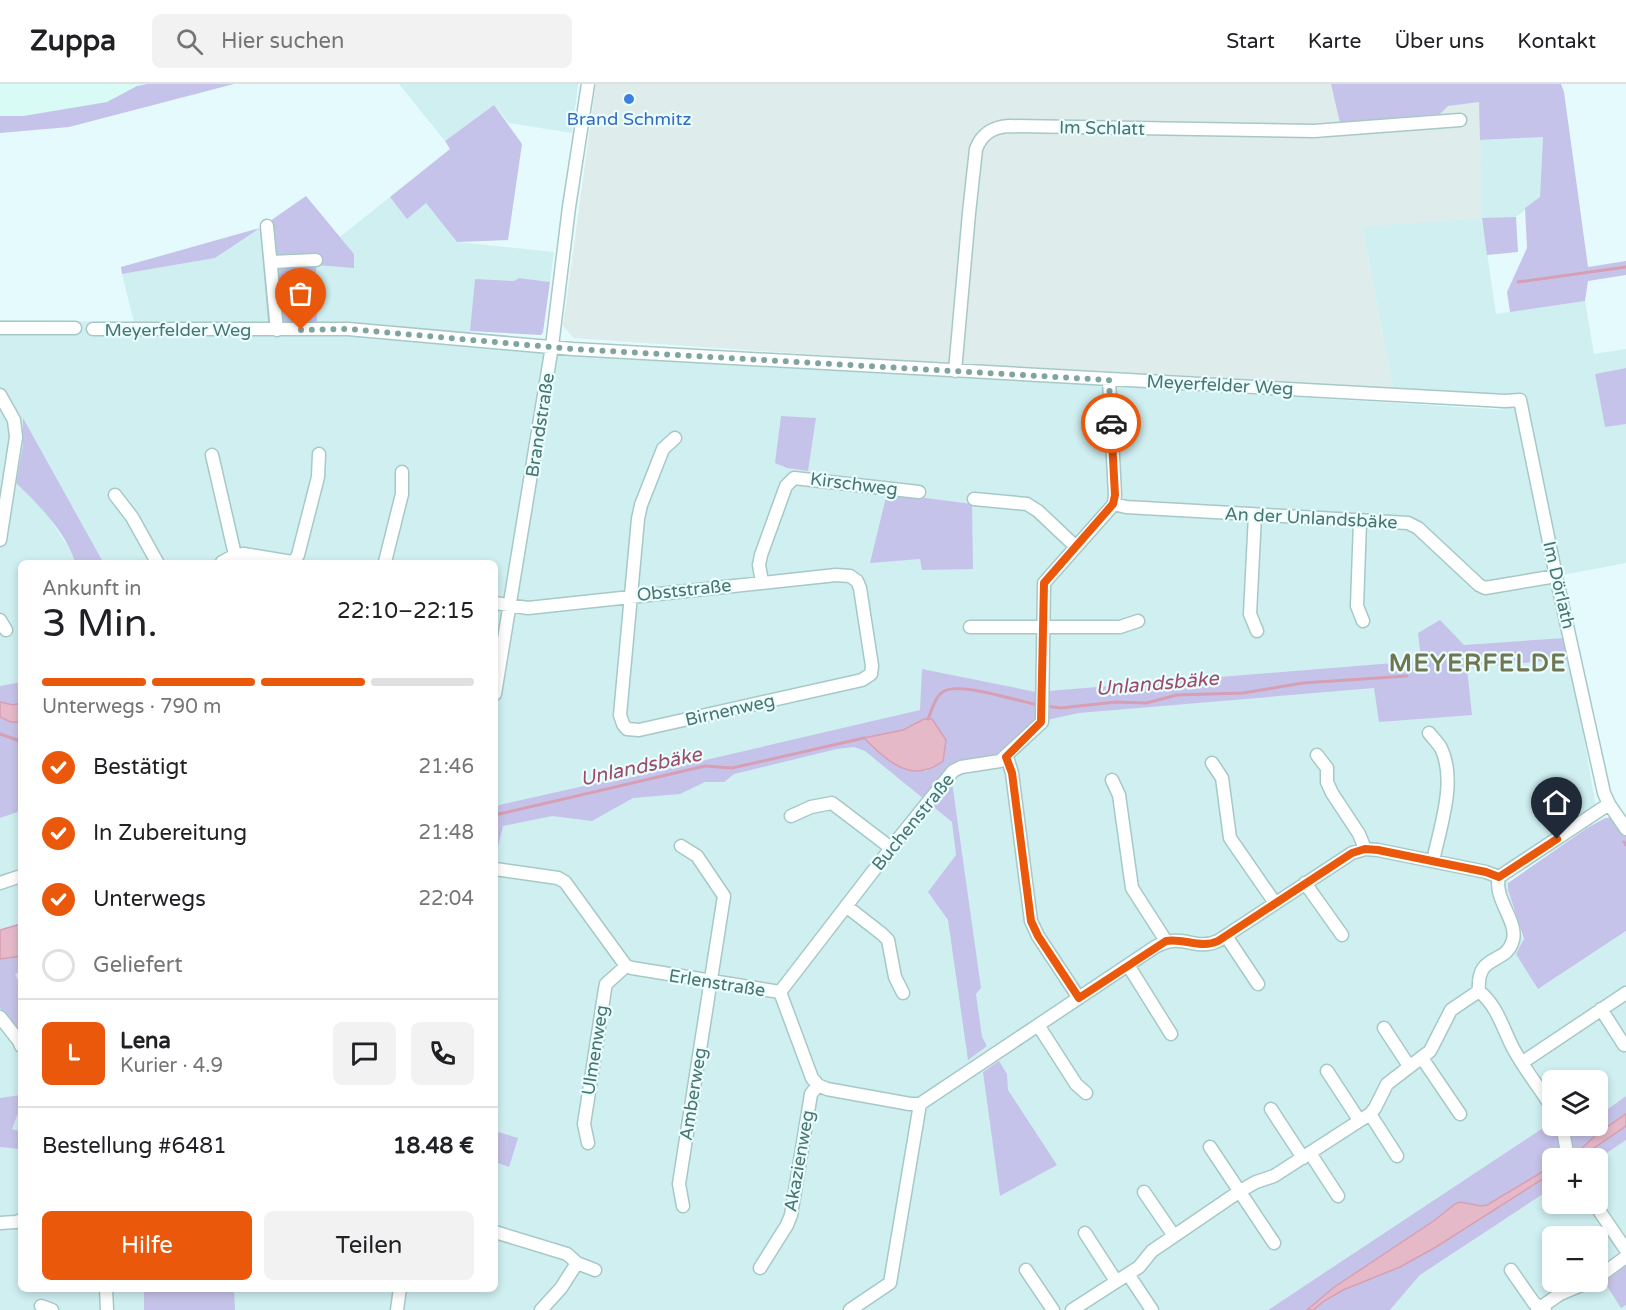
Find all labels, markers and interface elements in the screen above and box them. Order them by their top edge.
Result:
search box [152,14,572,68]
text: Zuppa [30,24,116,58]
icon: search [173,25,206,58]
text: Hier suchen [221,28,344,54]
text: Start [1226,29,1275,54]
text: Karte [1308,29,1361,54]
text: Über uns [1394,29,1484,54]
text: Kontakt [1517,29,1596,54]
marker: Brand Schmitz [622,92,636,106]
place label: Brand Schmitz [567,108,691,130]
street label: Im Schlatt [1059,116,1145,140]
pin [275,268,326,330]
icon: bag [284,277,317,310]
street label: Meyerfelder Weg [105,319,251,341]
street label: Meyerfelder Weg [1146,370,1294,400]
street label: Brandstraße [521,371,559,479]
courier [1081,393,1141,453]
icon: car [1095,407,1128,440]
street label: Kirschweg [809,468,899,500]
street label: An der Unlandsbäke [1224,502,1398,534]
street label: Im Dörlath [1538,539,1580,631]
street label: Obststraße [636,574,732,606]
text: Ankunft in [42,577,141,601]
text: 22:10–22:15 [337,598,474,624]
text: 3 Min. [42,600,158,647]
district label: MEYERFELDE [1389,649,1567,678]
water label: Unlandsbäke [1094,667,1221,701]
street label: Birnenweg [683,689,777,731]
text: Unterwegs · 790 m [42,695,221,719]
water label: Unlandsbäke [578,742,706,792]
icon: check [42,751,75,784]
text: Bestätigt [93,754,188,780]
text: 21:46 [419,755,474,779]
street label: Buchenstraße [867,769,959,875]
pin [1531,777,1582,839]
icon: home [1540,786,1573,819]
icon: check [42,817,75,850]
text: In Zubereitung [93,820,247,846]
text: 21:48 [419,821,474,845]
icon: check [42,883,75,916]
text: Unterwegs [93,886,206,912]
text: 22:04 [419,887,474,911]
text: Geliefert [93,952,183,978]
street label: Erlenstraße [667,965,767,1001]
street label: Ulmenweg [577,1003,613,1097]
button: chat [333,1022,396,1085]
button: phone [411,1022,474,1085]
text: Lena [120,1028,171,1054]
text: L [67,1040,80,1066]
street label: Amberweg [675,1046,711,1142]
text: Kurier · 4.9 [120,1054,223,1078]
map controls [1542,1070,1608,1292]
button: layers [1542,1070,1608,1136]
street label: Akazienweg [779,1108,819,1214]
text: Bestellung #6481 [42,1133,227,1159]
text: 18.48 € [393,1133,474,1159]
button: + [1542,1148,1608,1214]
button: Hilfe [42,1211,252,1280]
button: Teilen [264,1211,474,1280]
button: − [1542,1226,1608,1292]

